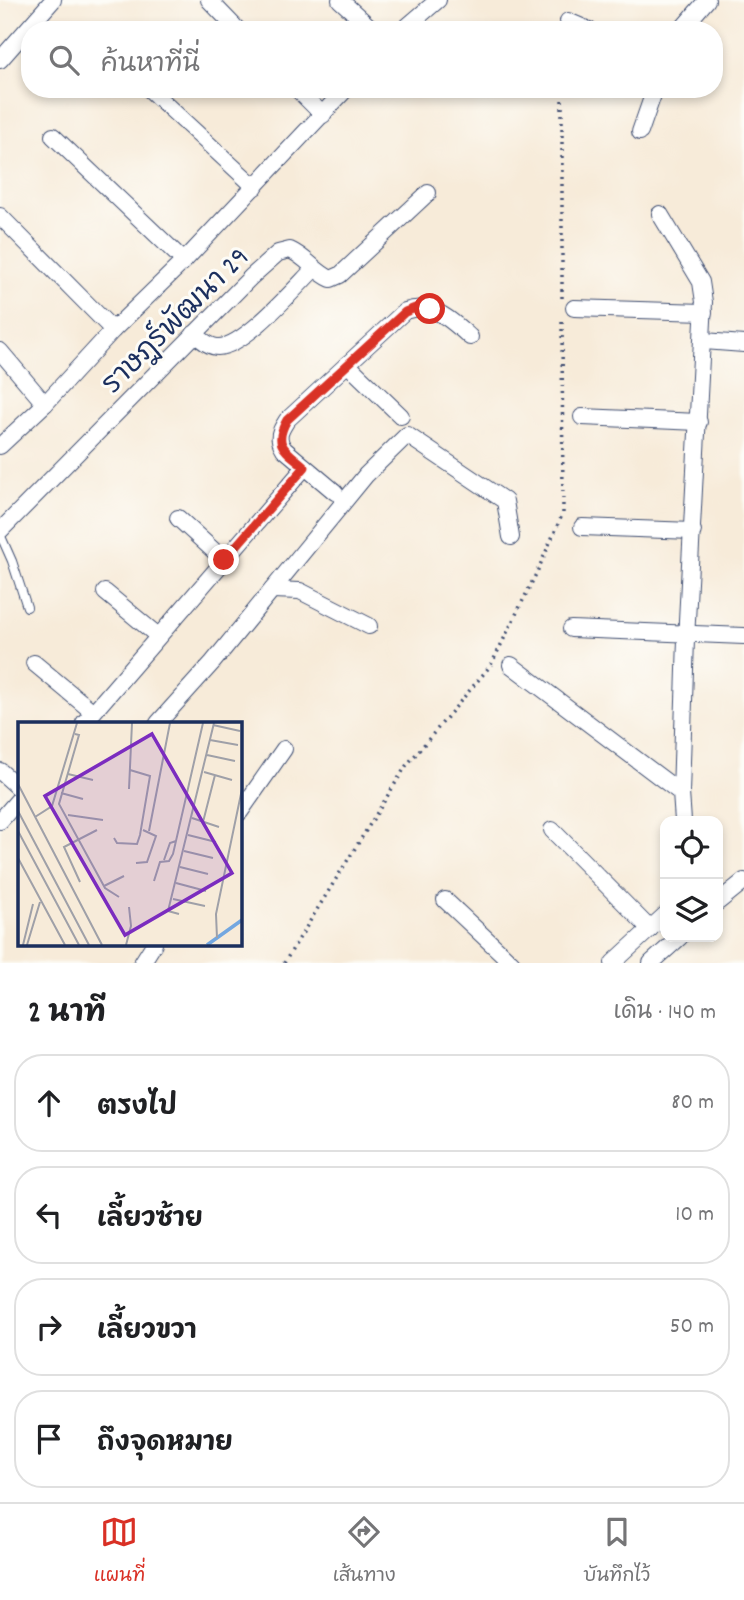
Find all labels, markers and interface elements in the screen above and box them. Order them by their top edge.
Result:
search box [21,21,723,98]
icon: search [45,41,83,79]
text: ค้นหาที่นี่ [101,47,200,84]
street label: ราษฎร์พัฒนา 29 [92,237,260,405]
route start [414,293,445,324]
route end [208,544,239,575]
inset map [18,722,242,946]
map controls [660,816,723,942]
button: locate [660,816,723,879]
button: layers [660,879,723,942]
text: 2 นาที [28,994,106,1037]
text: เดิน · 140 m [614,997,716,1030]
icon: ahead [30,1084,68,1122]
text: 80 m [671,1087,714,1120]
text: ตรงไป [97,1090,177,1127]
icon: left [30,1196,68,1234]
text: 10 m [675,1199,714,1232]
text: เลี้ยวซ้าย [97,1202,203,1239]
icon: right [30,1308,68,1346]
text: 50 m [670,1311,714,1344]
text: เลี้ยวขวา [97,1314,197,1351]
icon: arrive [30,1420,68,1458]
text: ถึงจุดหมาย [97,1426,233,1463]
tab: แผนที่ [94,1513,145,1591]
tab: เส้นทาง [333,1513,396,1591]
tab: บันทึกไว้ [583,1513,650,1591]

